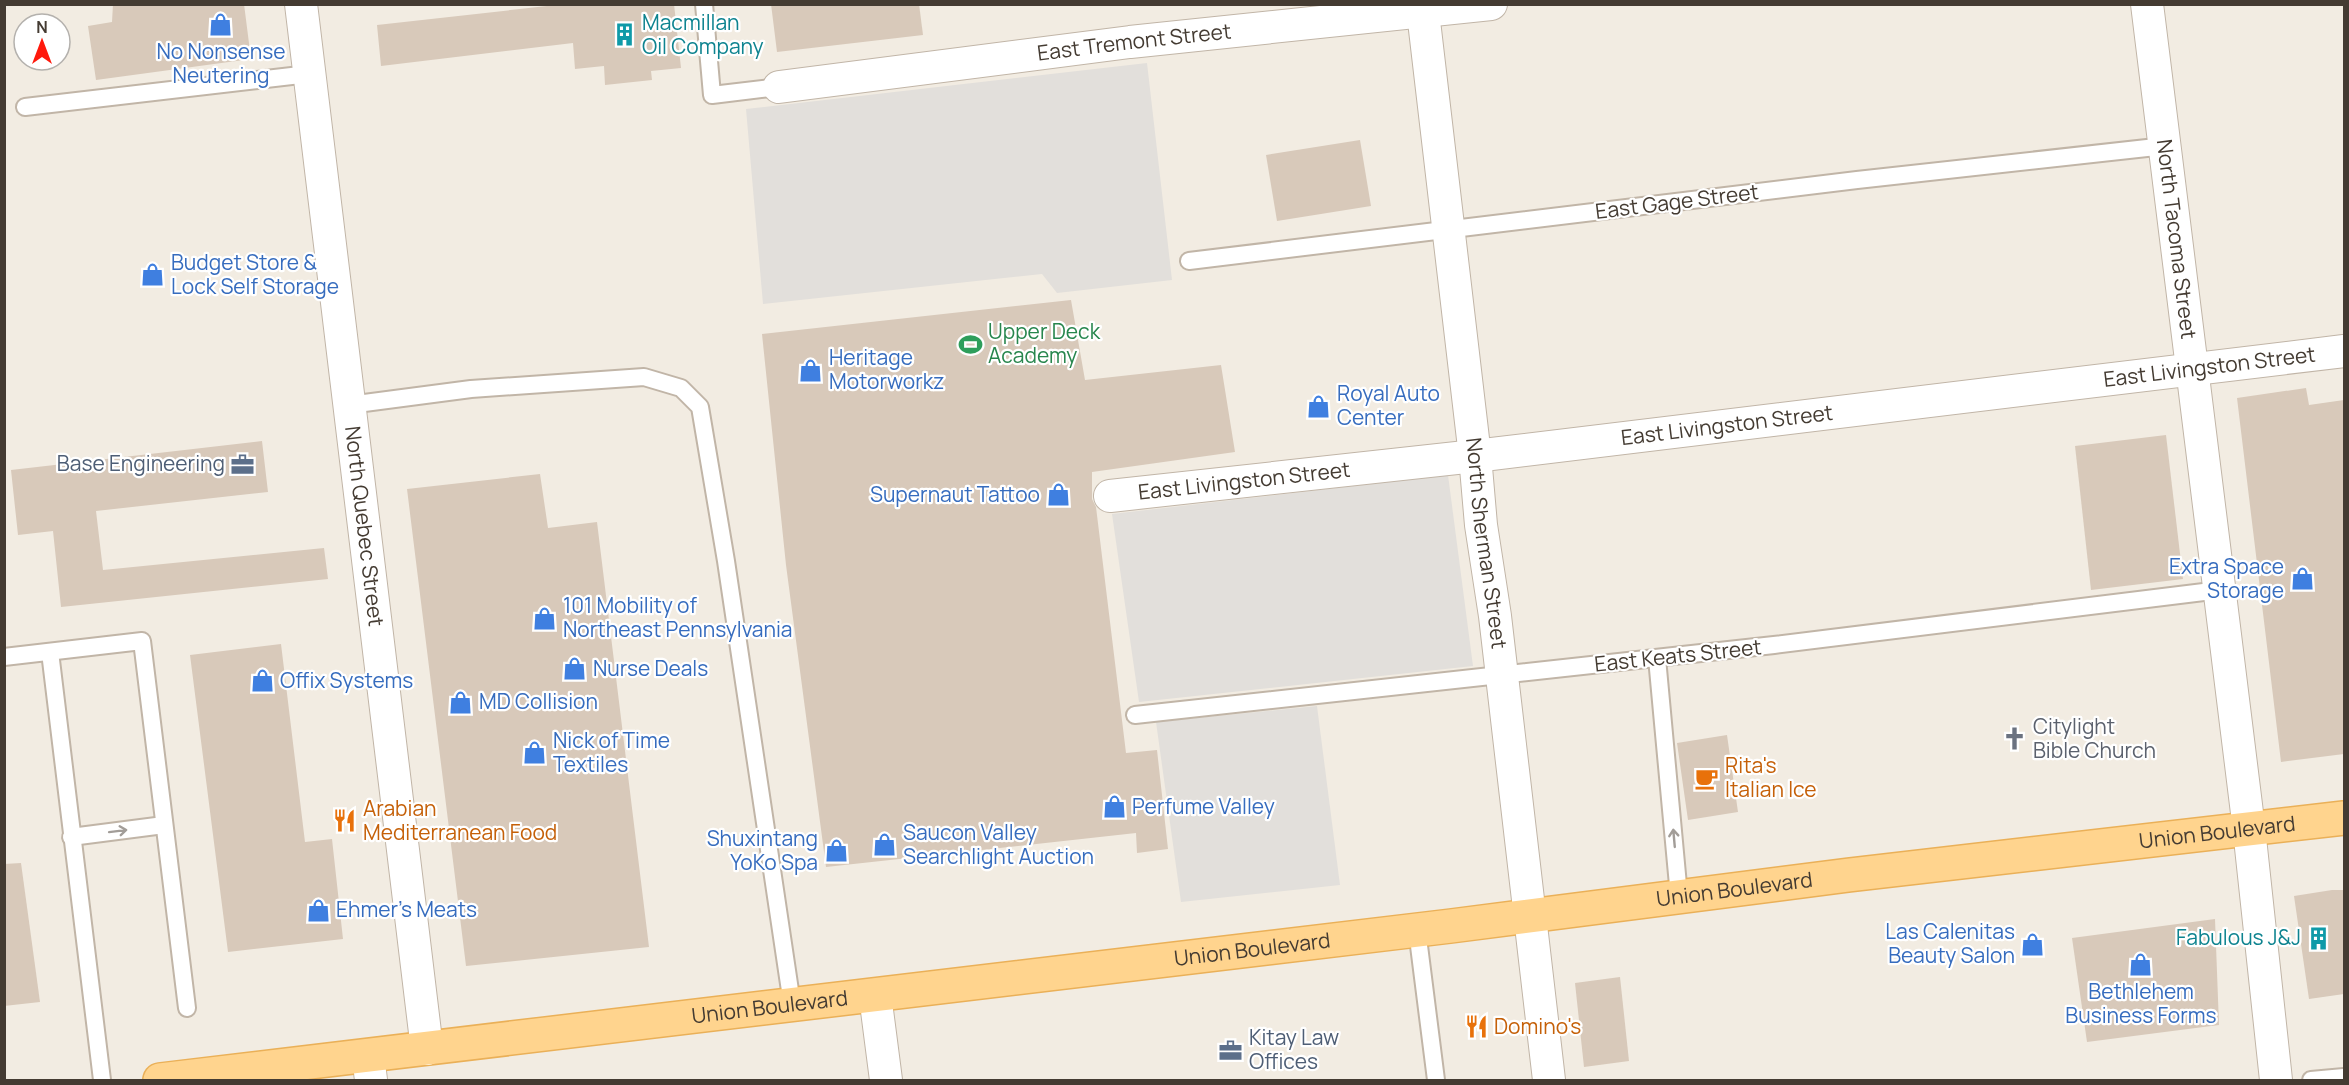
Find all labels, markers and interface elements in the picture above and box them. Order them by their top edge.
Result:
place label: Macmillan Oil Company [642,8,764,60]
shop icon: No Nonsense Neutering [208,11,234,37]
north arrow [12,12,72,72]
text: N [36,16,48,38]
street label: East Tremont Street [1035,16,1233,67]
building icon: Macmillan Oil Company [611,22,637,48]
place label: No Nonsense Neutering [156,37,286,89]
street label: North Tacoma Street [2151,137,2203,341]
street label: East Gage Street [1594,177,1760,225]
place label: Budget Store & Lock Self Storage [171,248,339,300]
shop icon: Budget Store & Lock Self Storage [140,262,166,288]
place label: Upper Deck Academy [988,317,1101,369]
sports icon: Upper Deck Academy [957,331,983,357]
street label: East Livingston Street [2102,340,2317,393]
place label: Heritage Motorworkz [829,343,944,395]
shop icon: Heritage Motorworkz [798,357,824,383]
place label: Royal Auto Center [1337,379,1440,431]
shop icon: Royal Auto Center [1306,393,1332,419]
street label: East Livingston Street [1619,398,1834,451]
street label: North Quebec Street [339,424,391,628]
street label: North Sherman Street [1460,436,1514,650]
place label: Base Engineering [57,449,225,477]
office icon: Base Engineering [230,451,256,477]
street label: East Livingston Street [1137,455,1352,506]
place label: Supernaut Tattoo [870,480,1040,508]
shop icon: Supernaut Tattoo [1045,482,1071,508]
place label: Extra Space Storage [2169,552,2284,604]
shop icon: Extra Space Storage [2289,566,2315,592]
place label: 101 Mobility of Northeast Pennsylvania [563,591,792,643]
shop icon: 101 Mobility of Northeast Pennsylvania [532,605,558,631]
street label: East Keats Street [1593,632,1763,678]
place label: Nurse Deals [593,654,708,682]
shop icon: Nurse Deals [562,656,588,682]
place label: Offix Systems [280,666,413,694]
shop icon: Offix Systems [249,668,275,694]
place label: MD Collision [479,687,598,715]
shop icon: MD Collision [448,689,474,715]
place label: Citylight Bible Church [2033,712,2156,764]
place label: Nick of Time Textiles [553,726,670,778]
church icon: Citylight Bible Church [2002,726,2028,752]
shop icon: Nick of Time Textiles [522,740,548,766]
place label: Rita's Italian Ice [1725,751,1817,803]
cafe icon: Rita's Italian Ice [1694,765,1720,791]
place label: Perfume Valley [1132,792,1275,820]
place label: Arabian Mediterranean Food [363,794,557,846]
shop icon: Perfume Valley [1101,794,1127,820]
restaurant icon: Arabian Mediterranean Food [332,808,358,834]
street label: Union Boulevard [2137,809,2297,855]
place label: Saucon Valley Searchlight Auction [903,818,1094,870]
place label: Shuxintang YoKo Spa [707,824,818,876]
one-way arrow [107,825,127,836]
one-way arrow [1668,829,1679,849]
shop icon: Saucon Valley Searchlight Auction [872,832,898,858]
shop icon: Shuxintang YoKo Spa [823,838,849,864]
street label: Union Boulevard [1655,865,1814,913]
place label: Ehmer's Meats [336,895,477,923]
shop icon: Ehmer's Meats [305,897,331,923]
place label: Las Calenitas Beauty Salon [1885,917,2015,969]
place label: Fabulous J&J [2176,923,2301,951]
street label: Union Boulevard [1172,925,1332,972]
building icon: Fabulous J&J [2306,925,2332,951]
shop icon: Las Calenitas Beauty Salon [2020,931,2046,957]
shop icon: Bethlehem Business Forms [2128,951,2154,977]
place label: Bethlehem Business Forms [2065,977,2217,1029]
street label: Union Boulevard [690,983,849,1030]
place label: Domino's [1494,1012,1581,1040]
restaurant icon: Domino's [1463,1014,1489,1040]
place label: Kitay Law Offices [1249,1023,1339,1075]
office icon: Kitay Law Offices [1218,1037,1244,1063]

